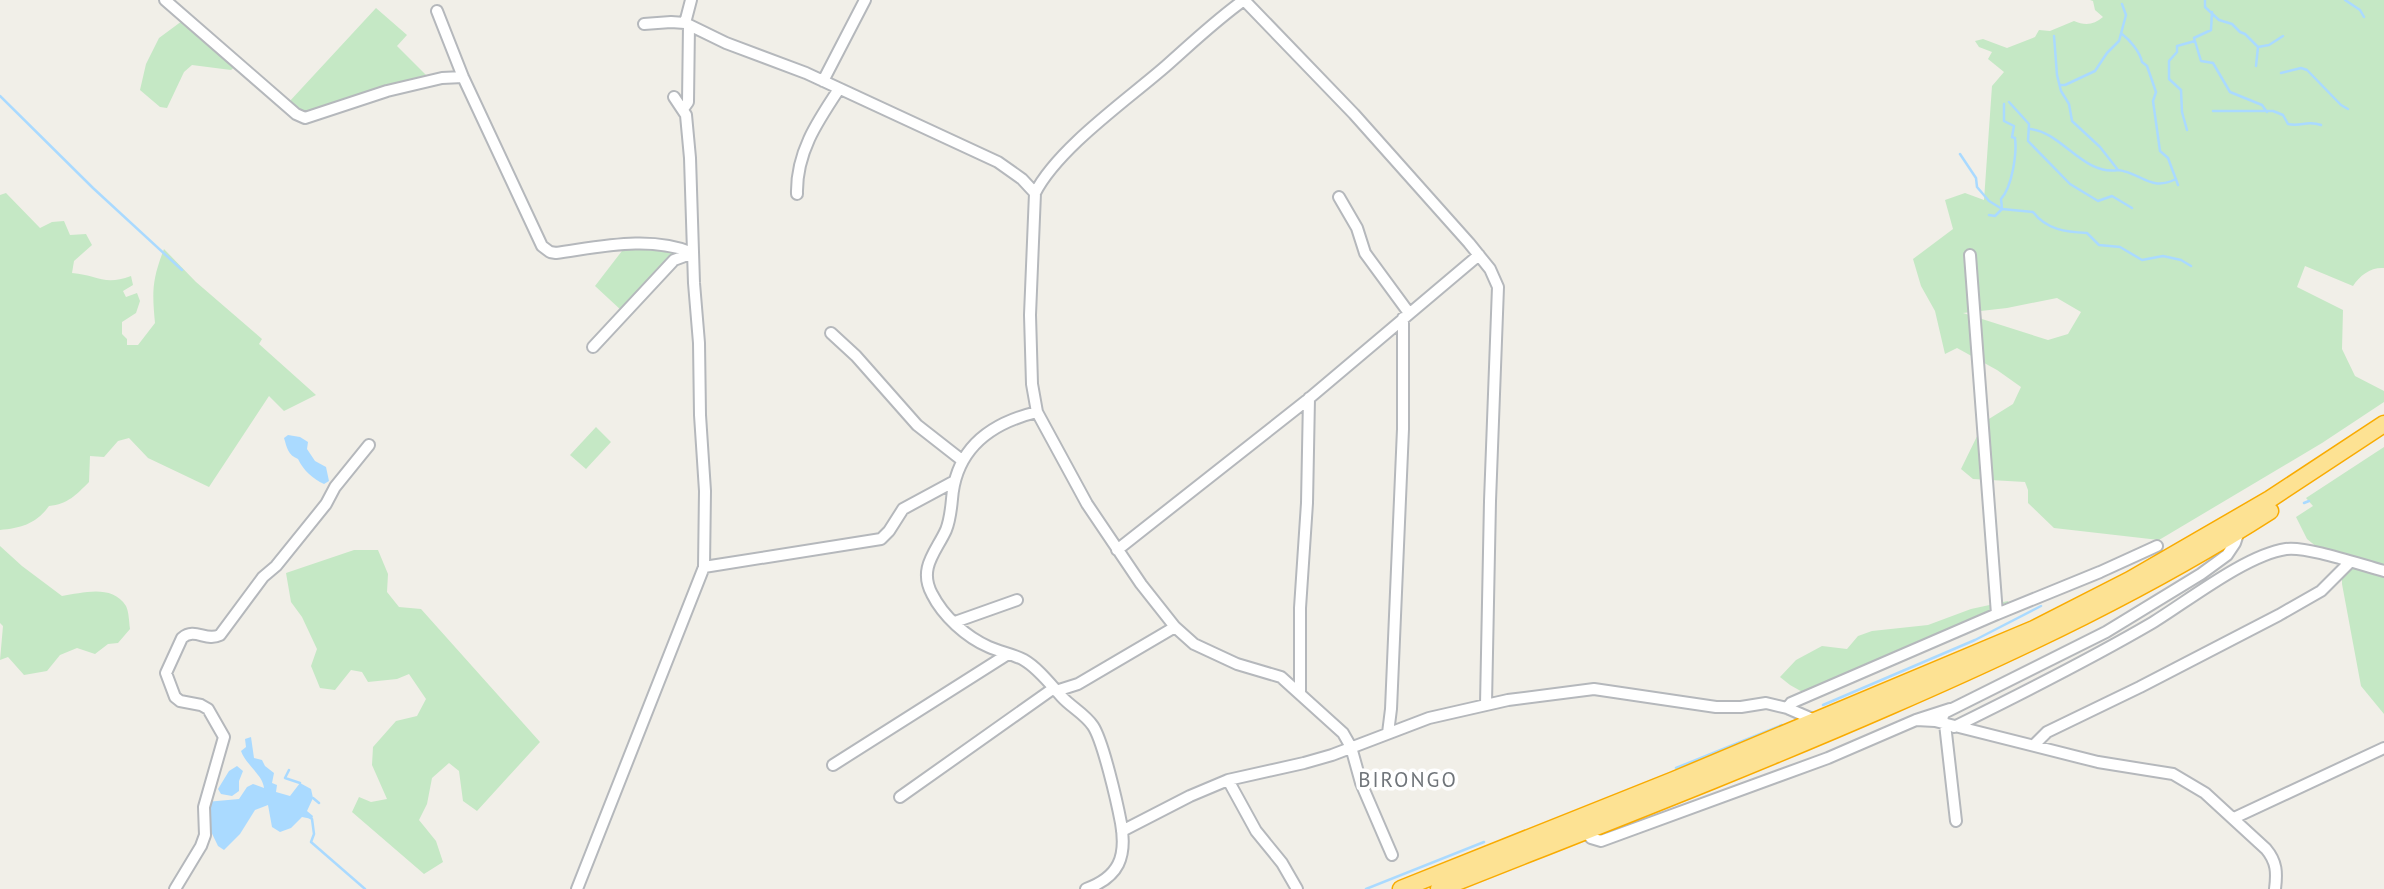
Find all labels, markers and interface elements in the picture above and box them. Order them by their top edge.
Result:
district label: BIRONGO [1358,766,1458,793]

